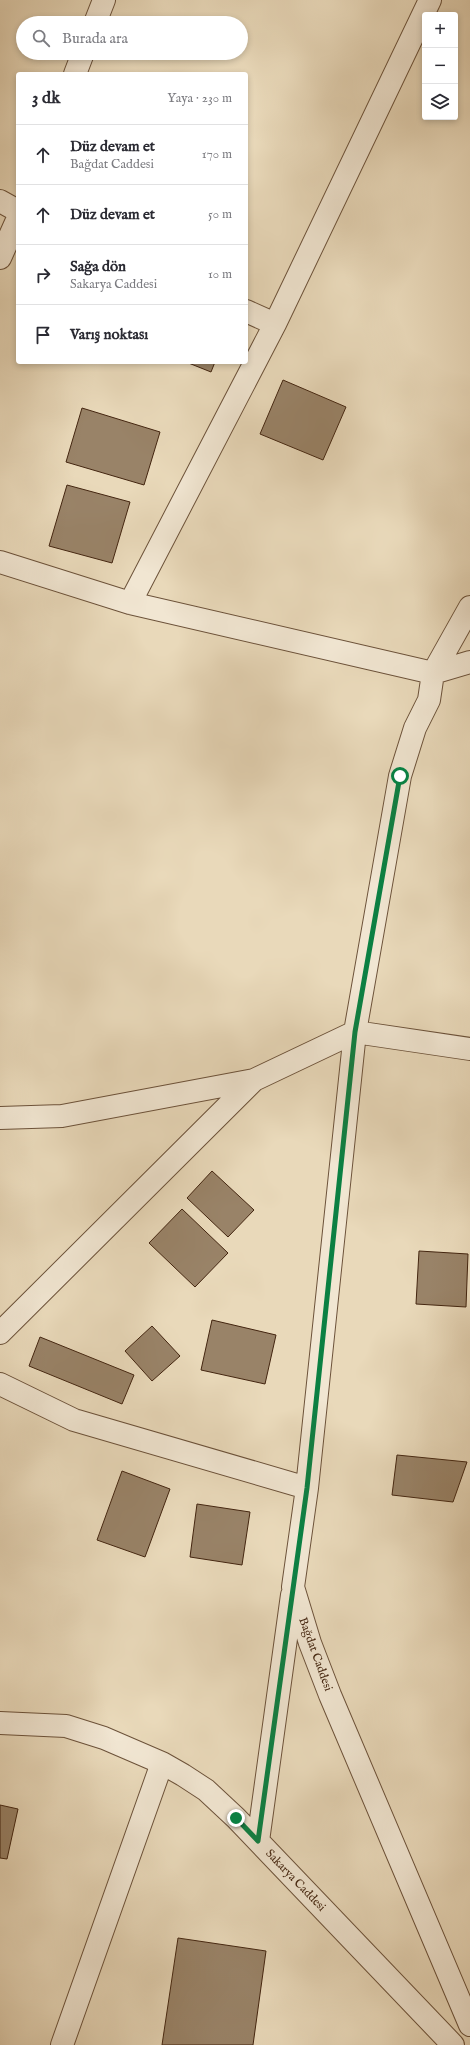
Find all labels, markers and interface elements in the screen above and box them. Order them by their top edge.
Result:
map controls [422,12,458,120]
button: + [422,12,458,48]
search box [16,16,248,60]
icon: search [30,27,52,49]
text: Burada ara [62,29,128,48]
button: − [422,48,458,84]
button: layers [422,84,458,120]
text: 3 dk [32,88,60,109]
text: Yaya · 230 m [167,90,232,107]
text: Düz devam et [70,137,155,156]
icon: ahead [32,144,54,166]
text: 170 m [202,146,232,163]
text: Bağdat Caddesi [70,156,154,173]
icon: ahead [32,204,54,226]
text: Düz devam et [70,205,155,224]
text: 50 m [208,206,232,223]
text: Sağa dön [70,257,126,276]
icon: right [32,264,54,286]
text: 10 m [208,266,232,283]
text: Sakarya Caddesi [70,276,157,293]
icon: arrive [32,324,54,346]
text: Varış noktası [70,325,148,344]
route start [391,767,409,785]
street label: Bağdat Caddesi [295,1615,336,1693]
route end [227,1809,245,1827]
street label: Sakarya Caddesi [262,1846,329,1914]

